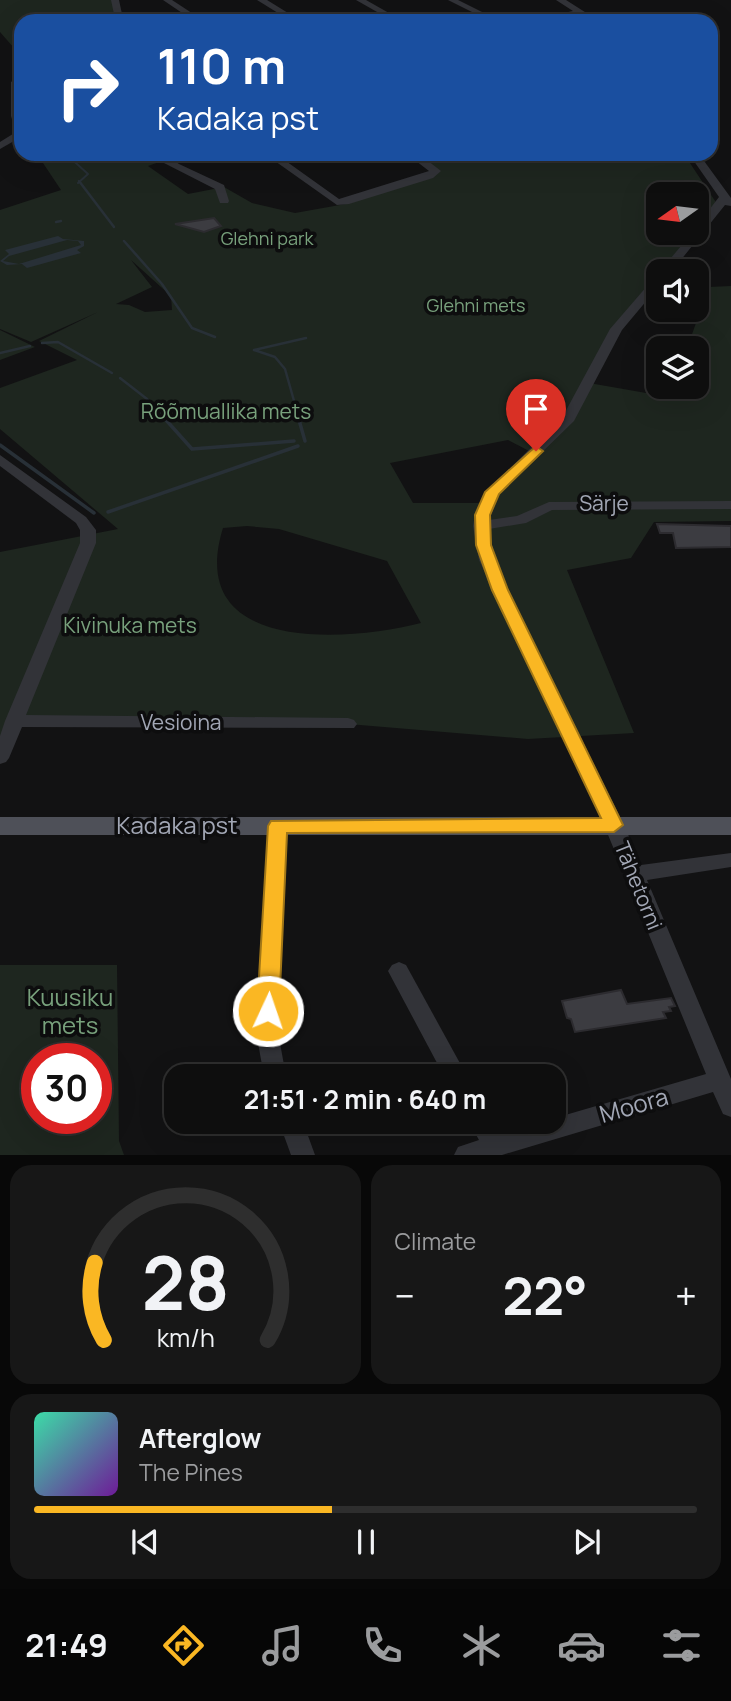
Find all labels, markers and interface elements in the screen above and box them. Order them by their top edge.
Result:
text: 110 m [157,32,286,99]
icon: right [42,42,133,133]
text: Kadaka pst [157,96,319,140]
north arrow [646,182,709,245]
map controls [646,182,709,399]
park label: Glehni park [221,226,314,250]
button: sound [646,259,709,322]
park label: Glehni mets [427,293,526,317]
button: layers [646,336,709,399]
pin [506,379,566,451]
icon: arrive [517,390,555,428]
park label: Rõõmuallika mets [141,397,311,425]
street label: Särje [579,489,629,517]
park label: Kivinuka mets [63,611,197,639]
street label: Vesioina [140,708,222,736]
street label: Kadaka pst [116,808,238,841]
street label: Tähetorni [609,837,669,934]
position arrow [231,974,305,1048]
park label: Kuusiku mets [27,980,113,1041]
speed limit sign: 30 [21,1043,112,1134]
street label: Moora [595,1079,672,1130]
text: 21:51 · 2 min · 640 m [244,1081,486,1117]
text: Climate [395,1225,476,1257]
text: 28 [141,1233,229,1333]
text: 22° [502,1260,588,1331]
text: − [395,1269,415,1321]
text: + [675,1269,697,1321]
text: km/h [156,1320,214,1355]
text: Afterglow [139,1420,261,1456]
text: The Pines [139,1456,243,1488]
icon: previous [126,1523,164,1561]
icon: pause [347,1523,385,1561]
icon: next [568,1523,606,1561]
icon: directions [159,1621,208,1670]
icon: music [258,1621,307,1670]
icon: phone [358,1621,407,1670]
icon: climate [457,1621,506,1670]
icon: car [557,1621,606,1670]
icon: filters [657,1621,706,1670]
text: 21:49 [25,1623,108,1667]

